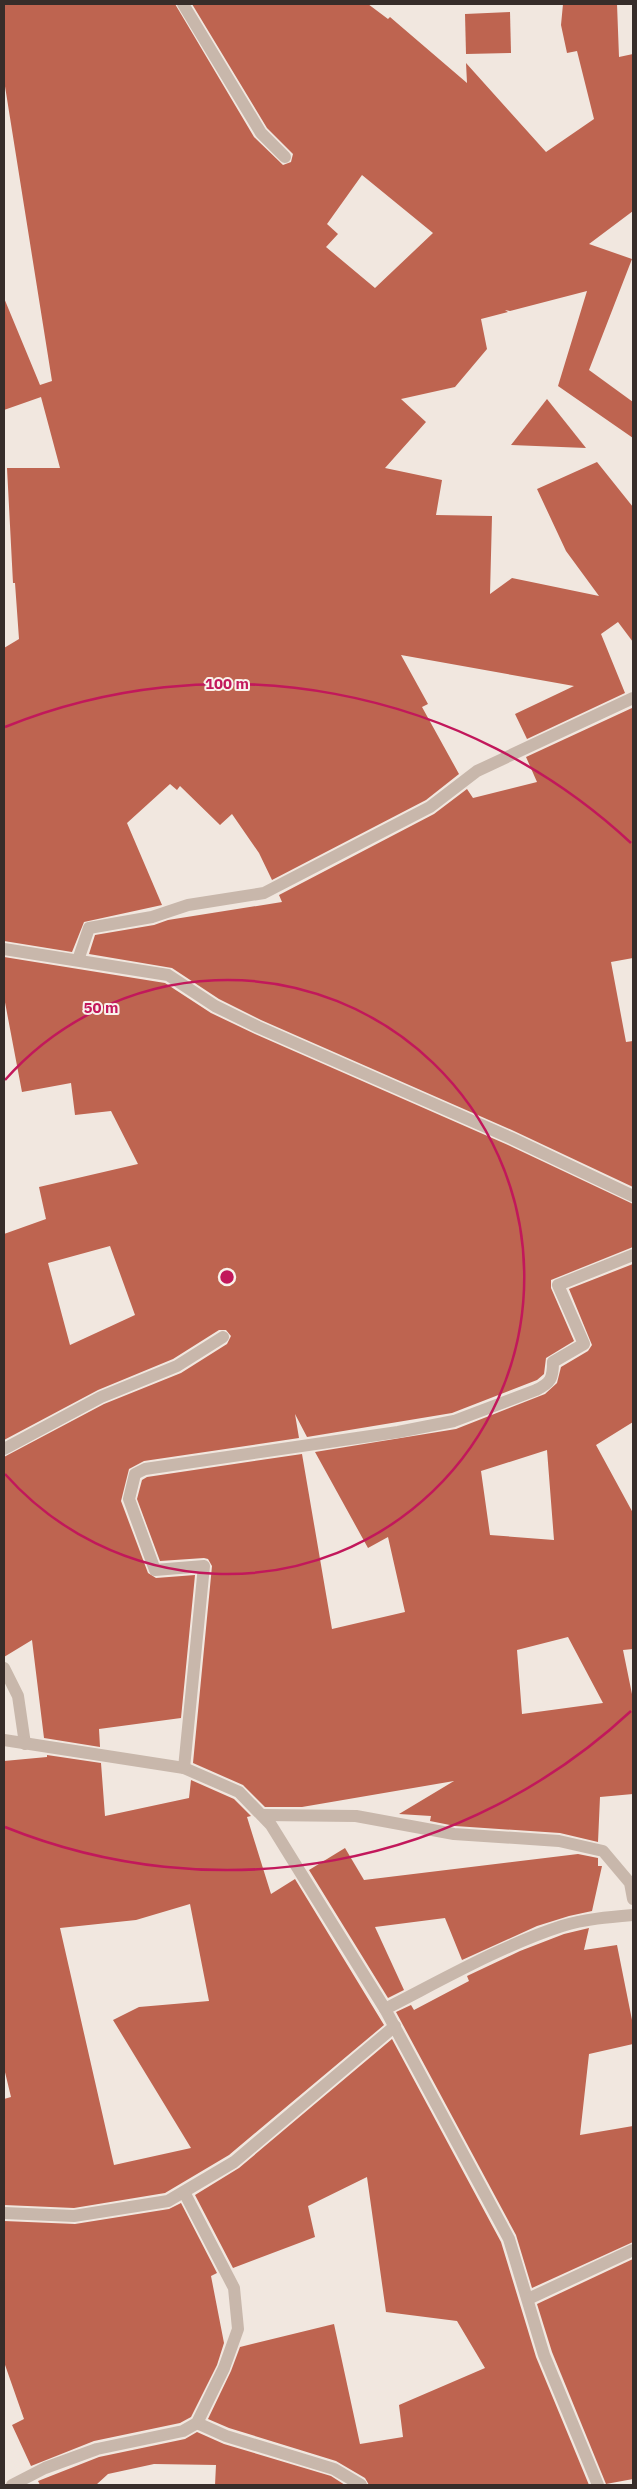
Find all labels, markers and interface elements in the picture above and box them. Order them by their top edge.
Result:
text: 100 m [205,674,249,693]
text: 50 m [84,998,118,1017]
centre of rings [218,1268,236,1286]

